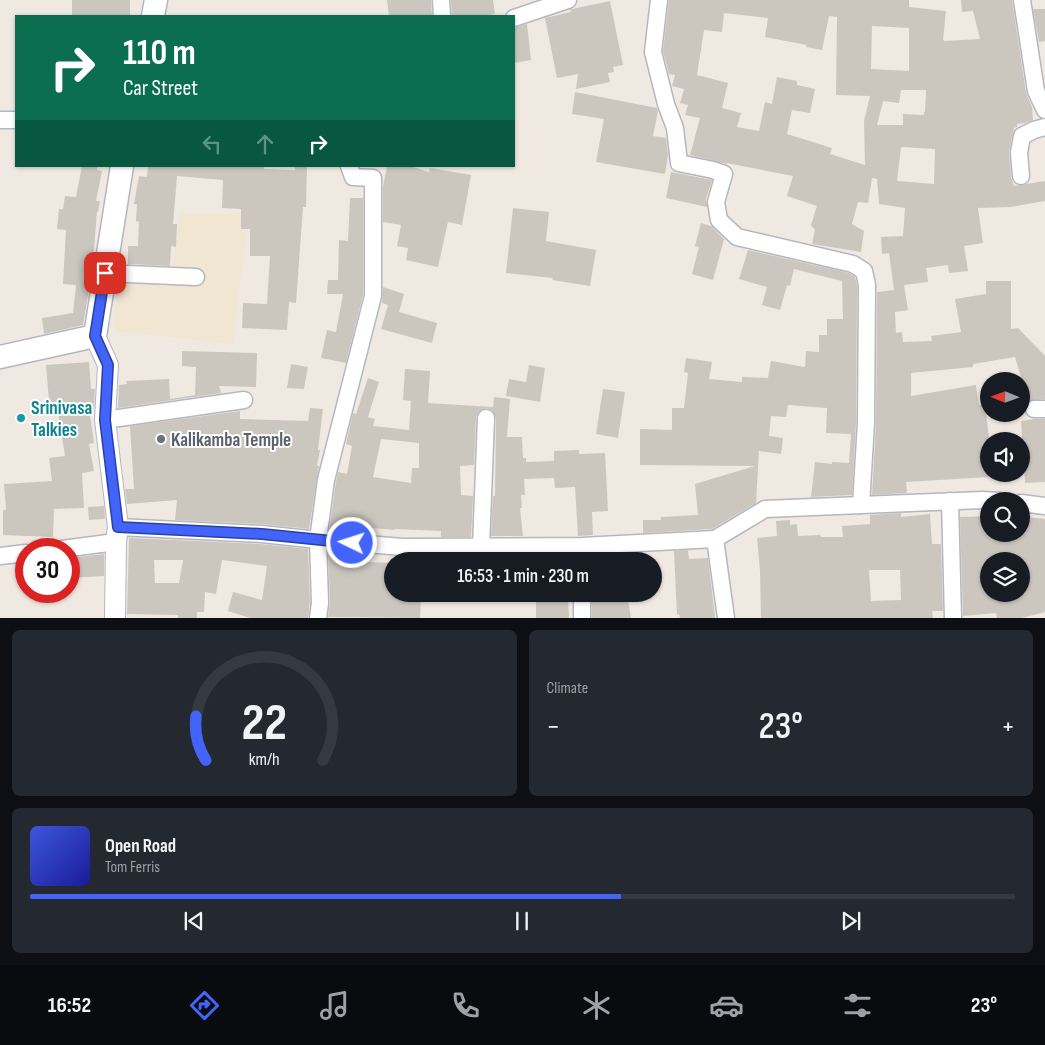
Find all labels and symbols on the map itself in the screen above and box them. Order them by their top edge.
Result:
pin [84,252,126,294]
north arrow [980,372,1030,422]
place label: Srinivasa Talkies [31,397,92,442]
marker: Srinivasa Talkies [15,412,27,424]
place label: Kalikamba Temple [171,429,291,452]
marker: Kalikamba Temple [155,433,167,445]
position arrow [325,516,377,568]
speed limit sign: 30 [15,538,80,603]

